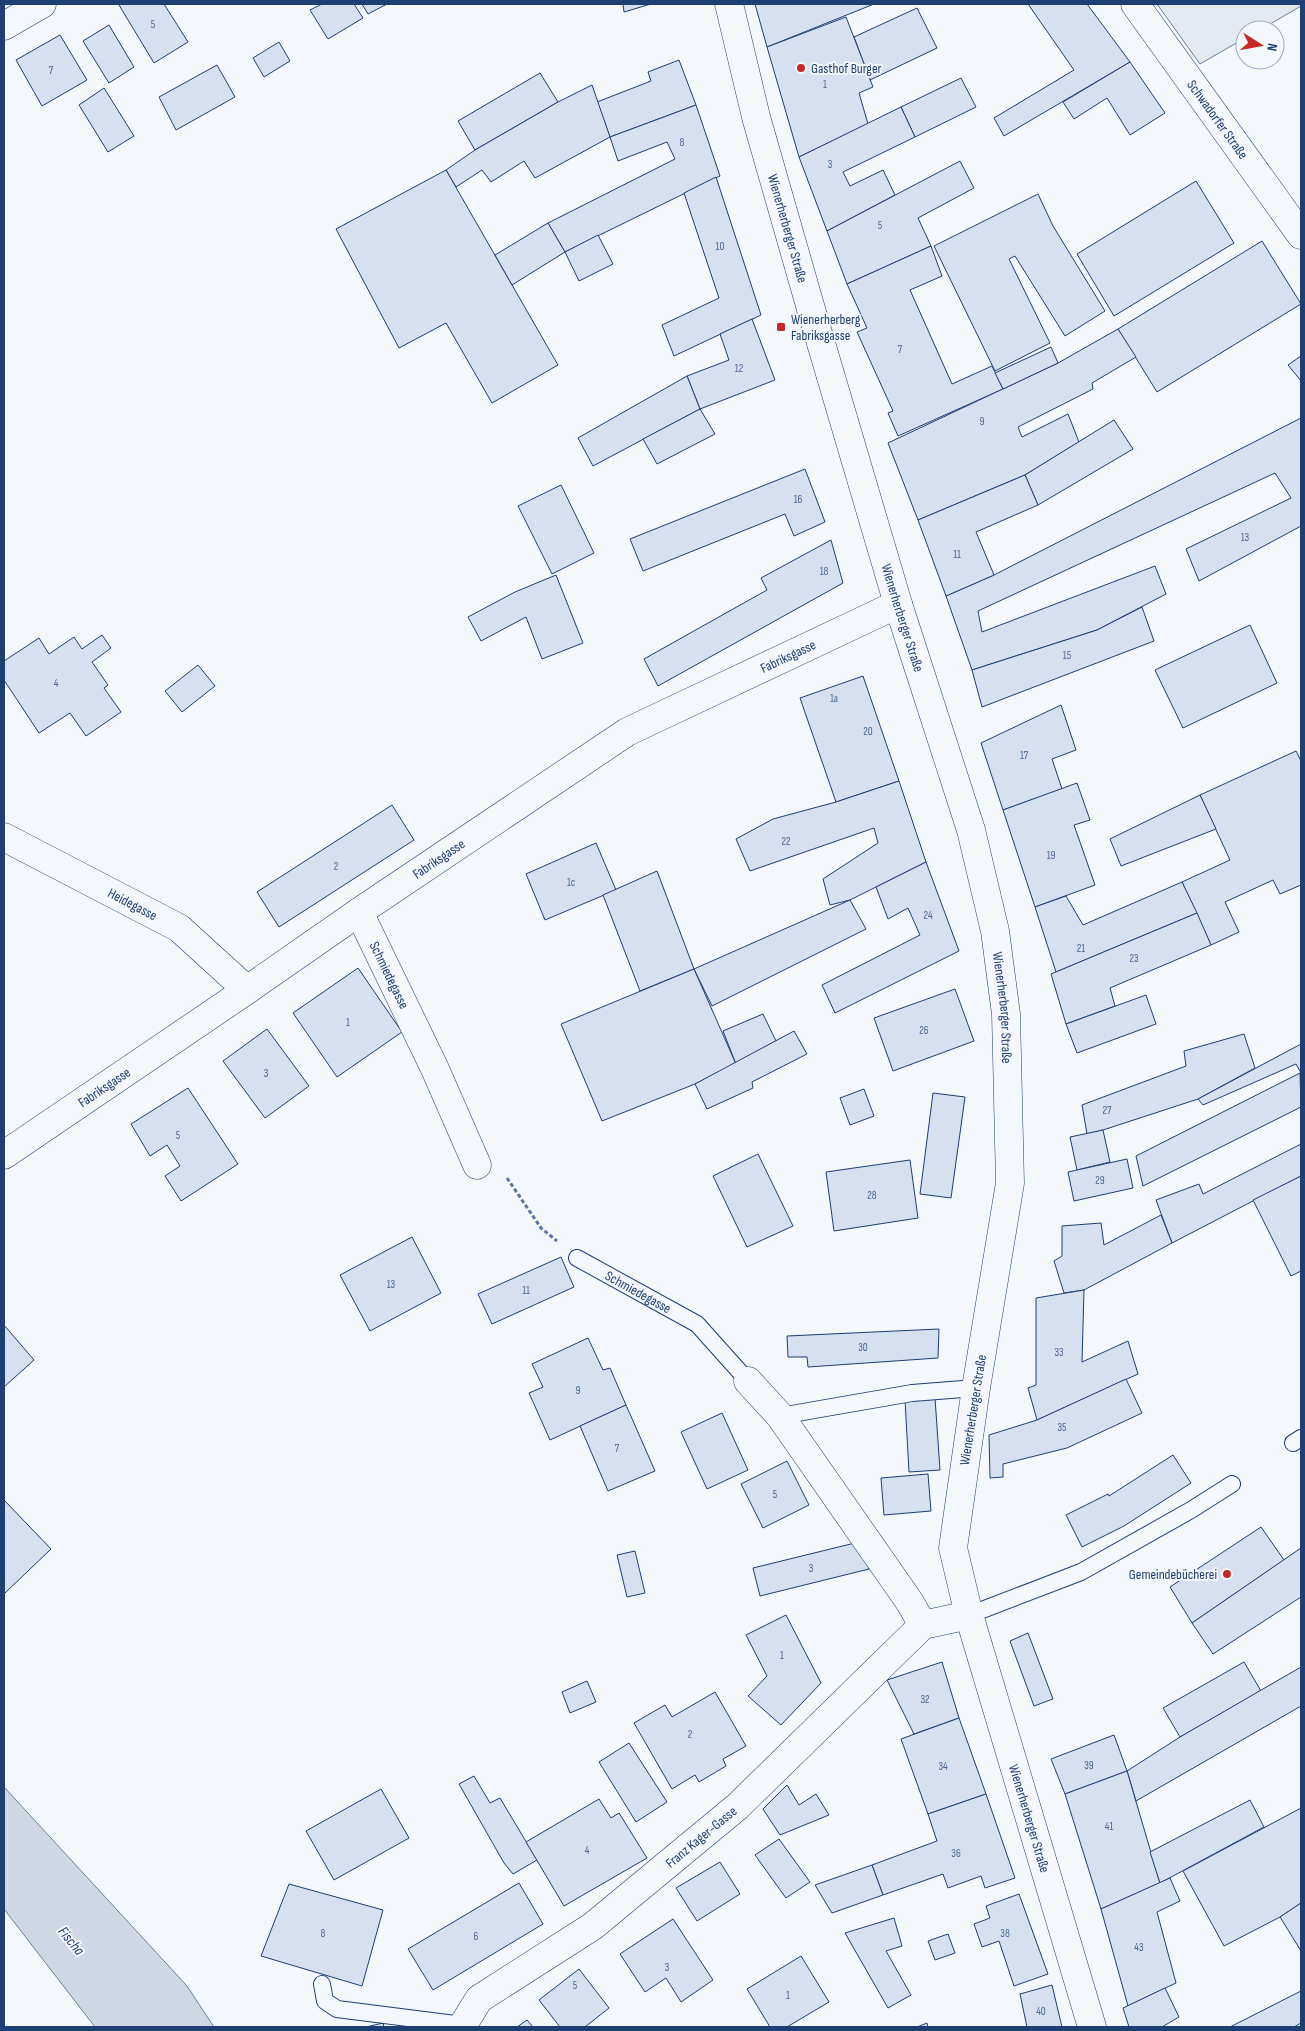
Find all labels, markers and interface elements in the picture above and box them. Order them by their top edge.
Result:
house number: 5 [151,18,155,31]
north arrow [1235,20,1285,70]
text: N [1263,42,1281,53]
place label: Gasthof Burger [811,60,882,77]
marker: Gasthof Burger [795,62,807,74]
house number: 7 [49,64,54,77]
street label: Schwadorfer Straße [1184,77,1252,162]
house number: 1 [823,78,827,91]
house number: 8 [680,136,685,149]
house number: 3 [828,158,833,171]
street label: Wienerherberger Straße [764,172,812,285]
house number: 5 [878,219,882,232]
house number: 10 [716,240,724,253]
place label: Wienerherberg Fabriksgasse [791,311,861,344]
marker: Wienerherberg Fabriksgasse [775,321,787,333]
house number: 7 [898,343,903,356]
house number: 12 [735,362,744,375]
house number: 9 [980,415,985,428]
house number: 16 [794,493,803,506]
house number: 13 [1241,531,1250,544]
house number: 11 [953,548,961,561]
street label: Wienerherberger Straße [878,562,928,674]
house number: 18 [820,565,829,578]
street label: Fabriksgasse [757,636,818,676]
house number: 15 [1063,649,1071,662]
house number: 4 [54,677,59,690]
house number: 1a [830,692,838,705]
house number: 20 [863,725,873,738]
house number: 17 [1020,749,1029,762]
street label: Fabriksgasse [409,835,468,882]
house number: 22 [781,835,791,848]
house number: 19 [1047,849,1055,862]
house number: 2 [334,860,339,873]
house number: 1c [567,876,575,889]
street label: Heidegasse [105,884,160,924]
house number: 24 [923,909,933,922]
street label: Schmiedegasse [366,939,413,1011]
house number: 21 [1077,942,1085,955]
street label: Wienerherberger Straße [989,951,1016,1064]
house number: 23 [1129,952,1139,965]
house number: 1 [346,1016,350,1029]
house number: 26 [919,1024,929,1037]
street label: Fabriksgasse [75,1063,133,1111]
house number: 3 [264,1067,269,1080]
house number: 27 [1103,1104,1112,1117]
house number: 5 [176,1129,180,1142]
house number: 29 [1095,1174,1105,1187]
house number: 28 [867,1189,877,1202]
street label: Schmiedegasse [602,1267,674,1317]
house number: 13 [387,1278,396,1291]
house number: 11 [522,1284,530,1297]
house number: 30 [858,1341,868,1354]
house number: 33 [1054,1346,1064,1359]
street label: Wienerherberger Straße [956,1353,990,1467]
house number: 9 [576,1384,581,1397]
house number: 35 [1057,1421,1067,1434]
house number: 7 [615,1442,620,1455]
house number: 5 [773,1488,777,1501]
house number: 3 [809,1562,814,1575]
place label: Gemeindebücherei [1129,1566,1217,1583]
marker: Gemeindebücherei [1221,1568,1233,1580]
house number: 1 [780,1649,784,1662]
house number: 32 [920,1693,930,1706]
house number: 2 [688,1728,693,1741]
house number: 39 [1084,1759,1094,1772]
house number: 34 [938,1760,948,1773]
street label: Wienerherberger Straße [1005,1762,1054,1874]
street label: Franz Kager-Gasse [662,1802,740,1871]
house number: 41 [1105,1820,1113,1833]
house number: 4 [585,1844,590,1857]
house number: 36 [951,1847,961,1860]
water label: Fischa [54,1923,88,1959]
house number: 8 [321,1927,326,1940]
house number: 38 [1000,1927,1010,1940]
house number: 6 [474,1930,479,1943]
house number: 43 [1134,1941,1144,1954]
house number: 3 [665,1961,670,1974]
house number: 5 [573,1979,577,1992]
house number: 1 [786,1989,790,2002]
house number: 40 [1036,2005,1046,2018]

